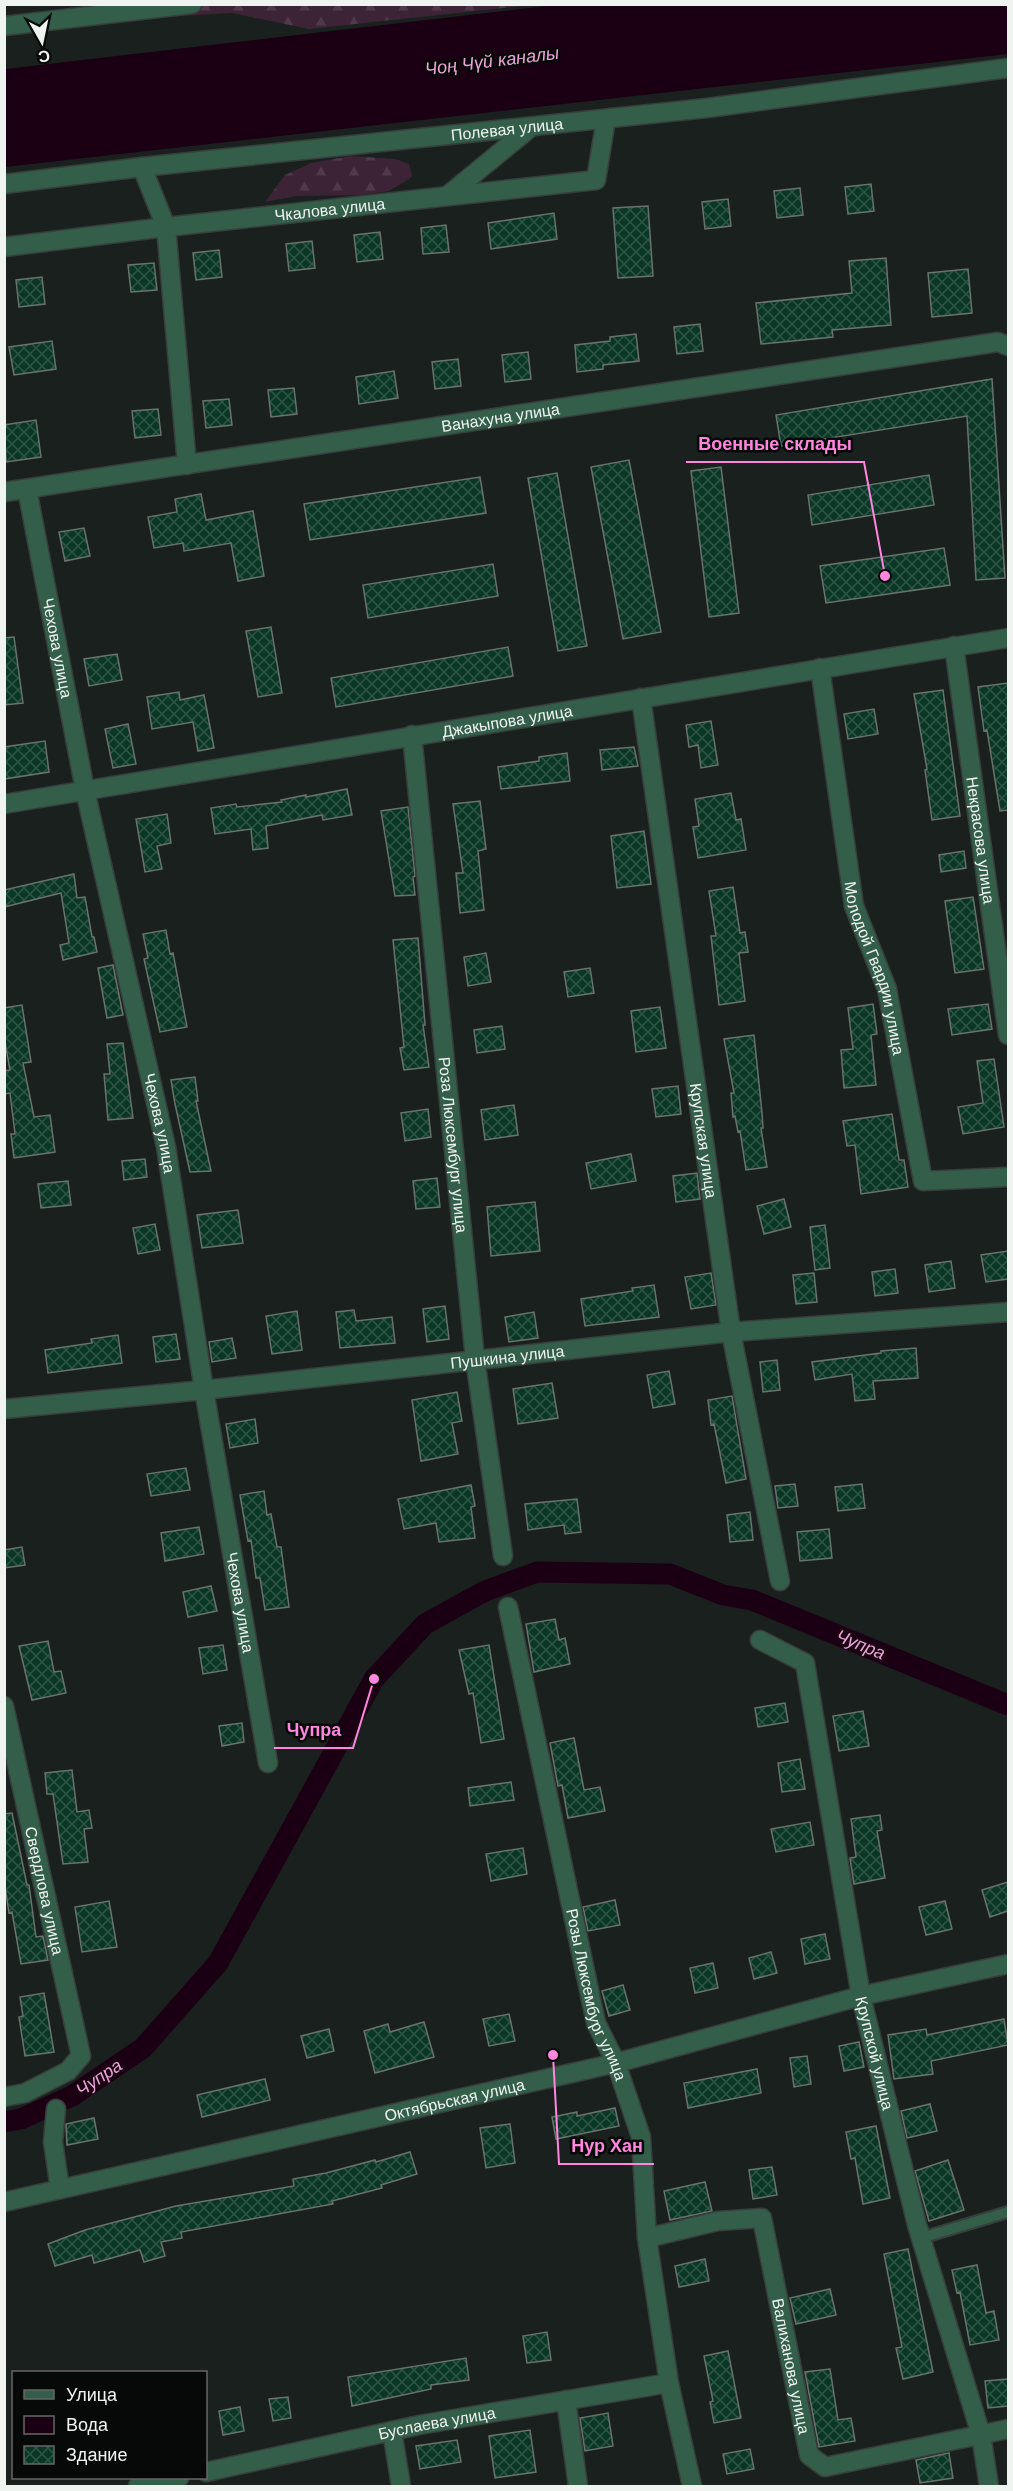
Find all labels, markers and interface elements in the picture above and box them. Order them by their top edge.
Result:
north arrow [12,12,72,72]
water label: Чоң Чүй каналы [424,43,560,79]
text: С [37,47,51,66]
street label: Полевая улица [450,115,564,144]
street label: Чкалова улица [274,195,386,224]
street label: Ванахуна улица [440,400,561,435]
callout: Военные склады [686,426,864,462]
text: Военные склады [698,434,852,454]
street label: Чехова улица [39,597,75,700]
street label: Джакыпова улица [441,702,574,740]
street label: Некрасова улица [963,776,998,905]
street label: Молодой Гвардии улица [842,880,907,1056]
street label: Роза Люксембург улица [436,1056,470,1234]
street label: Чехова улица [141,1072,178,1174]
street label: Крупская улица [687,1082,720,1199]
street label: Пушкина улица [449,1342,565,1372]
street label: Чехова улица [223,1551,257,1654]
water label: Чупра [833,1626,888,1663]
callout: Чупра [274,1712,353,1748]
text: Чупра [287,1720,342,1740]
street label: Свердлова улица [22,1825,66,1956]
street label: Розы Люксембург улица [563,1907,629,2083]
street label: Крупской улица [852,1995,897,2112]
water label: Чупра [72,2055,126,2100]
street label: Октябрьская улица [383,2076,527,2124]
callout: Нур Хан [559,2128,654,2164]
text: Нур Хан [571,2136,643,2156]
street label: Валиханова улица [769,2297,813,2436]
legend [12,2371,207,2479]
text: Улица [66,2385,118,2405]
street label: Буслаева улица [377,2404,497,2443]
text: Вода [66,2415,109,2435]
text: Здание [66,2445,127,2465]

